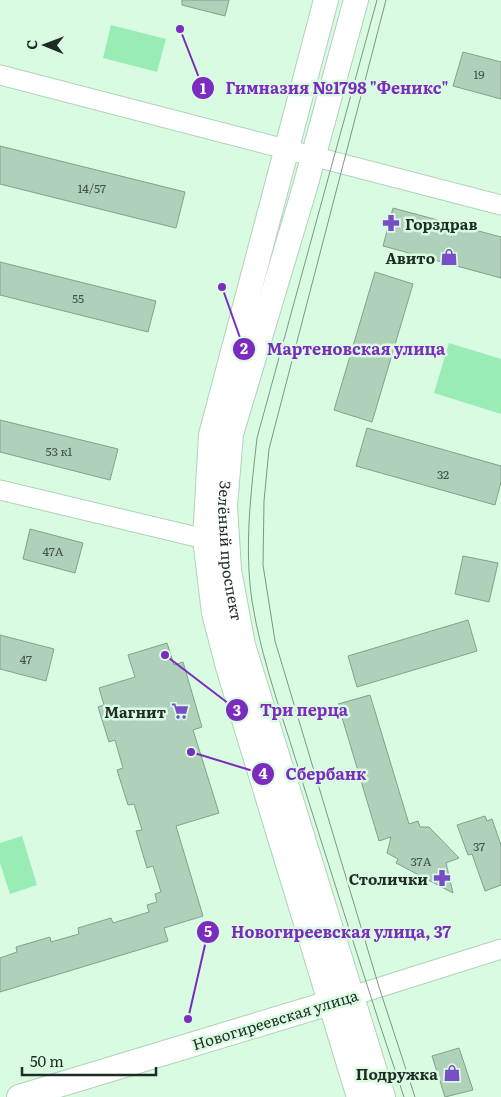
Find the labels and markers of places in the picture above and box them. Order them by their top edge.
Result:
callout: Гимназия №1798 "Феникс" [191,73,459,104]
place label: Горздрав [405,212,477,235]
pharmacy icon: Горздрав [381,213,401,233]
place label: Авито [386,246,435,269]
shop icon: Авито [439,247,459,267]
callout: Мартеновская улица [231,334,455,365]
callout: Три перца [225,695,358,726]
place label: Магнит [104,700,166,723]
supermarket icon: Магнит [170,701,190,721]
callout: Сбербанк [251,759,377,790]
place label: Столички [349,867,428,890]
pharmacy icon: Столички [432,868,452,888]
callout: Новогиреевская улица, 37 [196,916,461,947]
place label: Подружка [356,1062,438,1085]
shop icon: Подружка [442,1063,462,1083]

